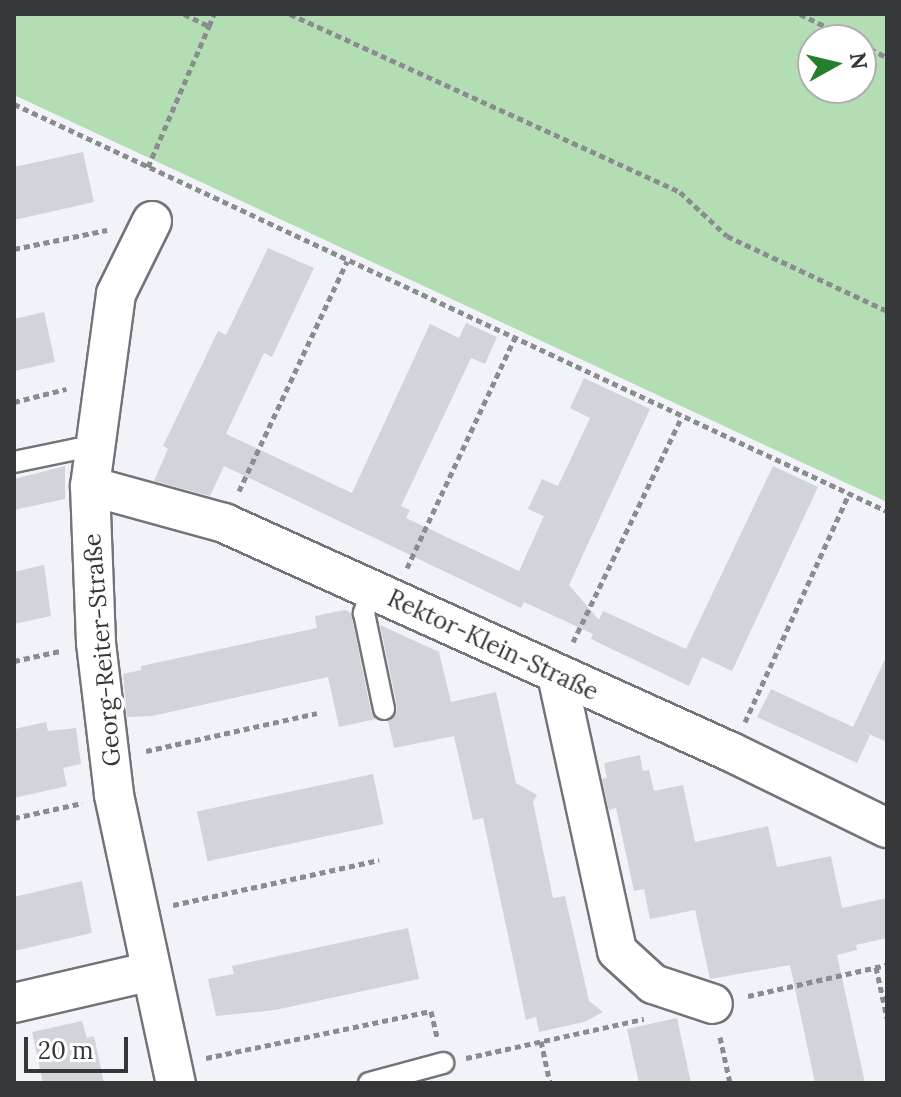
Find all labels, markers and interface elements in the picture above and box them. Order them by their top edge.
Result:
north arrow [797,24,877,104]
text: N [844,51,874,71]
street label: Georg-Reiter-Straße [77,532,127,768]
street label: Rektor-Klein-Straße [383,584,603,706]
scale bar [28,1021,132,1071]
text: 20 m [38,1035,94,1066]

